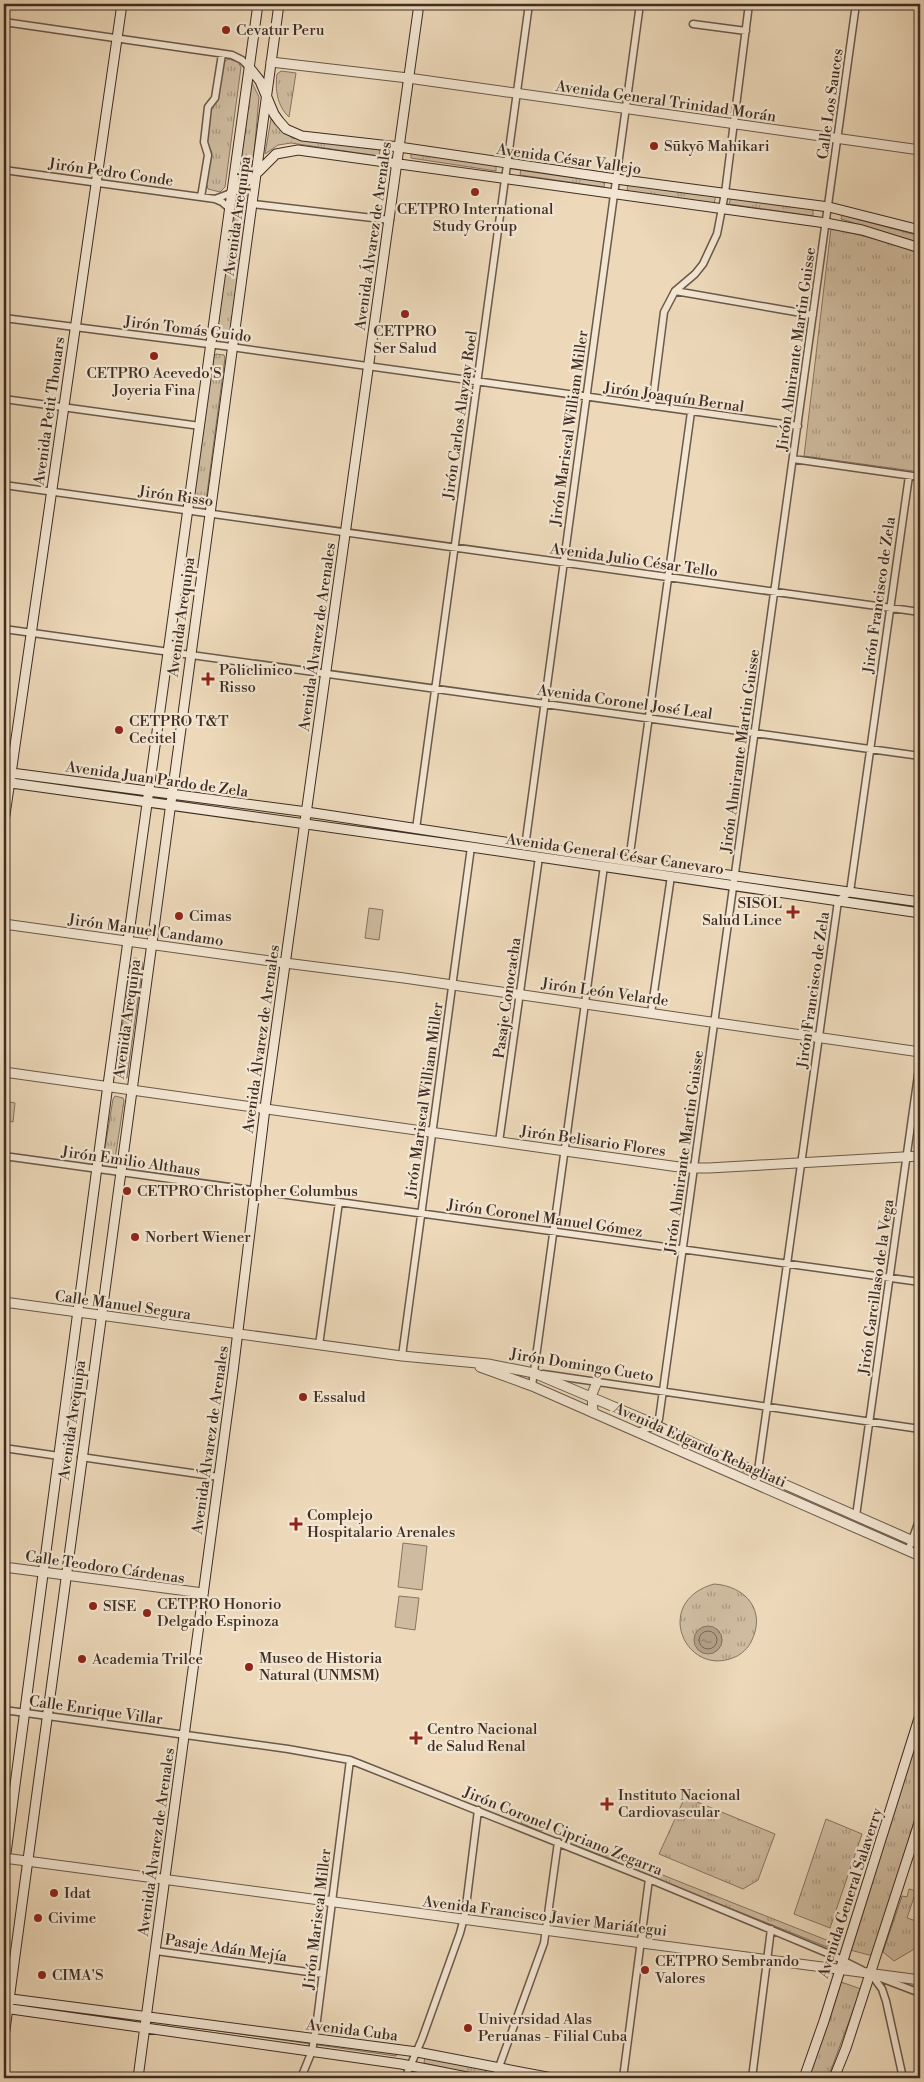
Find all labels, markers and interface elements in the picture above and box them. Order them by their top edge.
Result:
place label: Cevatur Peru [236,21,325,40]
marker: Cevatur Peru [220,24,232,36]
street label: Calle Los Sauces [813,47,848,161]
street label: Avenida General Trinidad Morán [554,76,777,126]
place label: Sūkyō Mahikari [664,137,770,156]
street label: Avenida Álvarez de Arenales [350,140,396,332]
street label: Avenida César Vallejo [494,140,643,179]
marker: Sūkyō Mahikari [648,140,660,152]
street label: Jirón Pedro Conde [46,154,174,191]
street label: Avenida Arequipa [220,155,255,278]
marker: CETPRO International Study Group [469,186,481,198]
place label: CETPRO International Study Group [397,200,554,236]
street label: Jirón Almirante Martin Guisse [773,246,820,453]
marker: CETPRO Ser Salud [399,308,411,320]
street label: Jirón Tomás Guido [122,312,253,347]
place label: CETPRO Ser Salud [373,322,437,358]
street label: Jirón Carlos Alayzay Roel [439,329,482,502]
street label: Jirón Mariscal William Miller [546,329,593,528]
street label: Avenida Petit Thouars [30,336,69,487]
marker: CETPRO Acevedo'S Joyeria Fina [148,350,160,362]
place label: CETPRO Acevedo'S Joyeria Fina [86,364,222,400]
street label: Jirón Joaquín Bernal [601,378,746,417]
street label: Jirón Risso [136,482,215,511]
street label: Jirón Francisco de Zela [859,515,900,676]
street label: Avenida Julio César Tello [548,539,719,582]
street label: Avenida Álvarez de Arenales [294,541,340,733]
street label: Avenida Arequipa [164,556,199,679]
street label: Jirón Almirante Martin Guisse [717,648,764,855]
place label: Policlinico Risso [219,661,293,697]
marker: Policlinico Risso [201,672,215,686]
street label: Avenida Coronel José Leal [535,681,714,724]
place label: CETPRO T&T Cecitel [129,712,229,748]
marker: CETPRO T&T Cecitel [113,724,125,736]
street label: Avenida Juan Pardo de Zela [63,757,250,802]
street label: Avenida General César Canevaro [504,830,725,879]
place label: SISOL Salud Lince [702,894,782,930]
marker: SISOL Salud Lince [786,905,800,919]
place label: Cimas [189,907,232,926]
street label: Jirón Manuel Candamo [66,910,225,951]
marker: Cimas [173,910,185,922]
street label: Jirón Francisco de Zela [793,910,834,1071]
street label: Pasaje Conocacha [490,936,525,1060]
street label: Avenida Álvarez de Arenales [238,943,284,1135]
street label: Avenida Arequipa [110,958,145,1081]
street label: Jirón León Velarde [539,974,670,1011]
street label: Jirón Mariscal William Miller [401,1001,448,1200]
street label: Jirón Almirante Martin Guisse [661,1049,708,1256]
street label: Jirón Belisario Flores [518,1122,667,1161]
street label: Jirón Emilio Althaus [59,1142,202,1181]
place label: CETPRO Christopher Columbus [137,1182,358,1201]
marker: CETPRO Christopher Columbus [121,1185,133,1197]
street label: Jirón Coronel Manuel Gómez [445,1195,644,1242]
street label: Jirón Garcillaso de la Vega [855,1198,898,1377]
place label: Norbert Wiener [145,1228,251,1247]
marker: Norbert Wiener [129,1231,141,1243]
street label: Calle Manuel Segura [54,1287,193,1325]
street label: Avenida Álvarez de Arenales [187,1344,233,1536]
street label: Jirón Domingo Cueto [508,1345,655,1386]
street label: Avenida Arequipa [55,1359,90,1482]
place label: Essalud [313,1388,366,1407]
marker: Essalud [297,1391,309,1403]
street label: Avenida Edgardo Rebagliati [610,1398,789,1492]
place label: Complejo Hospitalario Arenales [307,1506,455,1542]
marker: Complejo Hospitalario Arenales [289,1517,303,1531]
street label: Calle Teodoro Cárdenas [24,1547,186,1588]
place label: CETPRO Honorio Delgado Espinoza [157,1595,281,1631]
place label: SISE [103,1597,136,1616]
marker: SISE [87,1600,99,1612]
marker: CETPRO Honorio Delgado Espinoza [141,1607,153,1619]
place label: Museo de Historia Natural (UNMSM) [259,1649,383,1685]
place label: Academia Trilce [91,1650,203,1669]
marker: Academia Trilce [76,1653,88,1665]
marker: Museo de Historia Natural (UNMSM) [243,1661,255,1673]
street label: Calle Enrique Villar [28,1692,164,1729]
place label: Centro Nacional de Salud Renal [427,1720,538,1756]
marker: Centro Nacional de Salud Renal [409,1731,423,1745]
street label: Avenida Álvarez de Arenales [133,1746,179,1938]
street label: Jirón Coronel Cipriano Zegarra [459,1782,666,1880]
place label: Instituto Nacional Cardiovascular [618,1786,741,1822]
marker: Instituto Nacional Cardiovascular [600,1797,614,1811]
street label: Avenida General Salaverry [814,1805,887,1982]
street label: Jirón Mariscal Miller [299,1847,336,1991]
place label: Idat [64,1884,92,1903]
marker: Idat [48,1887,60,1899]
street label: Avenida Francisco Javier Mariátegui [421,1892,668,1941]
place label: Civime [48,1909,96,1928]
marker: Civime [32,1912,44,1924]
street label: Pasaje Adán Mejía [164,1931,289,1967]
place label: CETPRO Sembrando Valores [654,1952,799,1988]
marker: CETPRO Sembrando Valores [639,1964,651,1976]
place label: CIMA'S [52,1966,104,1985]
marker: CIMA'S [36,1969,48,1981]
place label: Universidad Alas Peruanas - Filial Cuba [478,2010,628,2046]
street label: Avenida Cuba [304,2015,399,2046]
marker: Universidad Alas Peruanas - Filial Cuba [462,2022,474,2034]

